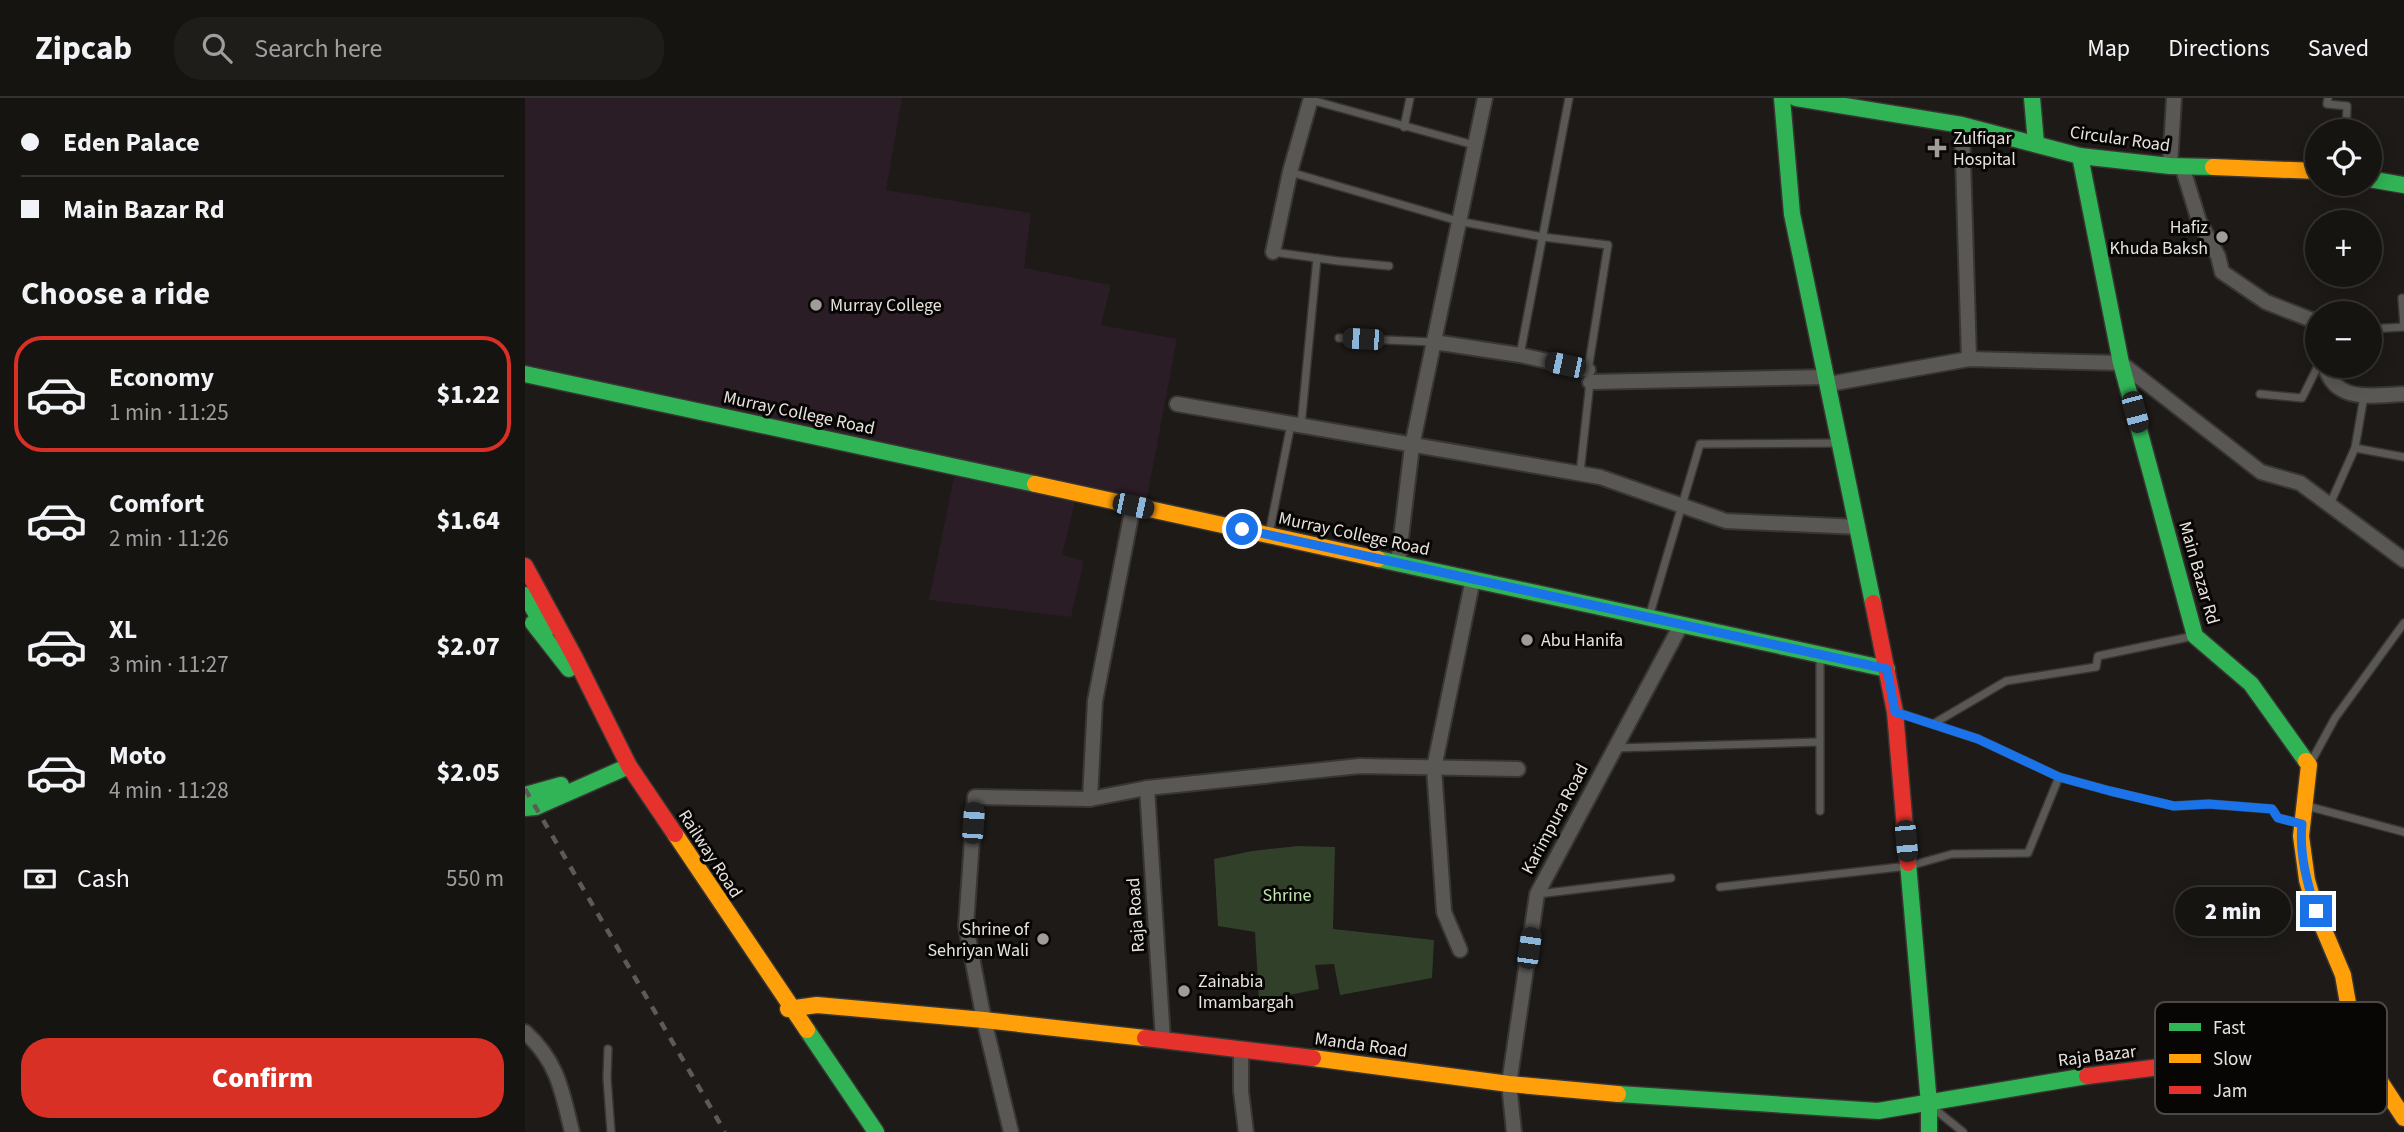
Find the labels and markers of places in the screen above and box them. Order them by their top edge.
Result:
place label: Zulfiqar Hospital [1953,126,2016,172]
marker: Zulfiqar Hospital [1927,138,1947,158]
place label: Hafiz Khuda Baksh [2109,215,2208,261]
marker: Hafiz Khuda Baksh [2214,229,2230,245]
place label: Murray College [830,293,942,318]
marker: Murray College [808,297,824,313]
place label: Abu Hanifa [1541,628,1623,653]
marker: Abu Hanifa [1519,632,1535,648]
place label: Shrine of Sehriyan Wali [927,917,1030,963]
marker: Shrine of Sehriyan Wali [1035,931,1051,947]
place label: Zainabia Imambargah [1198,969,1294,1015]
marker: Zainabia Imambargah [1176,983,1192,999]

